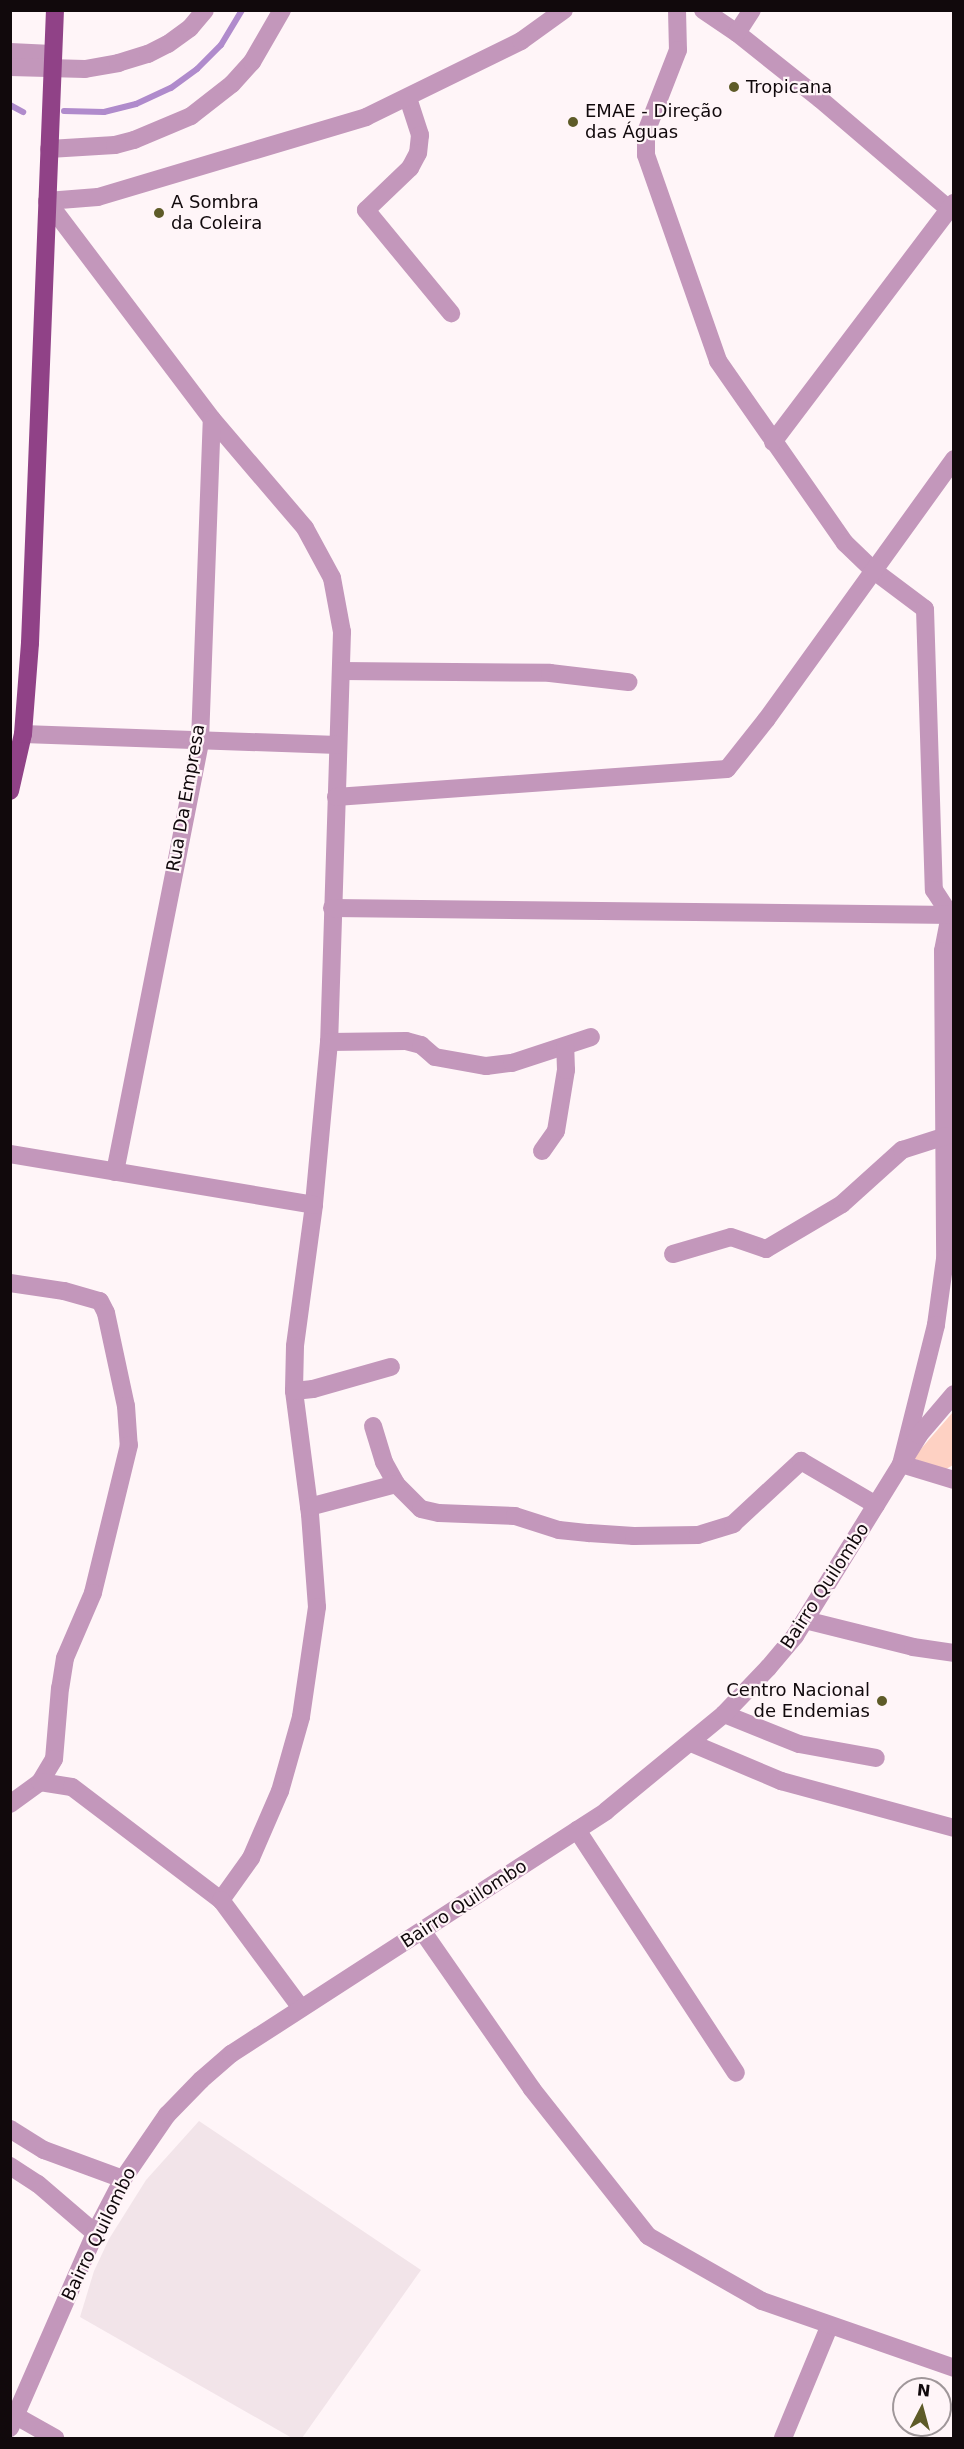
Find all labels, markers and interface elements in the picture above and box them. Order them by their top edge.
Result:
place label: Tropicana [746,76,832,98]
marker: Tropicana [727,80,741,94]
place label: EMAE - Direção das Águas [585,101,722,144]
marker: EMAE - Direção das Águas [566,115,580,129]
place label: A Sombra da Coleira [171,192,262,234]
marker: A Sombra da Coleira [152,206,166,220]
street label: Rua Da Empresa [162,723,210,873]
street label: Bairro Quilombo [776,1519,874,1653]
place label: Centro Nacional de Endemias [726,1680,870,1722]
marker: Centro Nacional de Endemias [875,1694,889,1708]
street label: Bairro Quilombo [397,1855,531,1953]
street label: Bairro Quilombo [57,2164,141,2304]
north arrow [892,2377,952,2437]
text: N [916,2380,931,2401]

